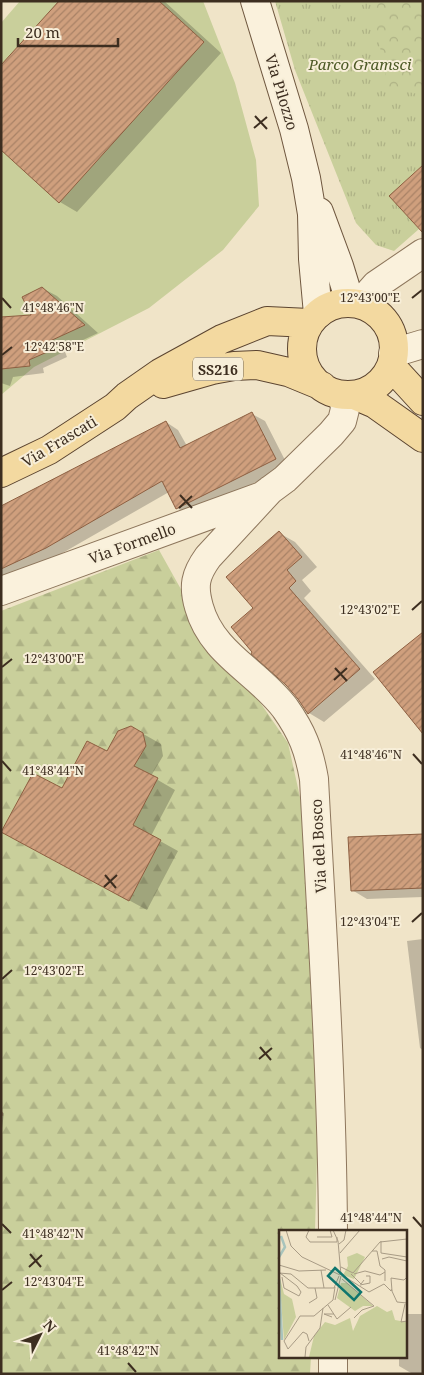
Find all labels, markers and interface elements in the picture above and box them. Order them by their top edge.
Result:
scale bar [18,15,118,47]
text: 20 m [25,22,60,42]
street label: Via Pilozzo [261,52,303,132]
park label: Parco Gramsci [308,54,412,74]
text: 12°43'00"E [340,289,400,306]
text: 41°48'46"N [22,299,84,316]
text: 12°42'58"E [24,338,84,355]
road number: SS216 [193,358,243,380]
street label: Via Frascati [18,411,100,471]
street label: Via Formello [86,518,178,568]
text: 12°43'02"E [340,601,400,618]
text: 12°43'00"E [24,650,84,667]
text: 41°48'46"N [340,746,402,763]
text: 41°48'44"N [22,762,84,779]
street label: Via del Bosco [306,798,330,894]
text: 12°43'04"E [340,913,400,930]
text: 12°43'02"E [24,962,84,979]
text: 41°48'44"N [340,1209,402,1226]
text: 41°48'42"N [22,1225,84,1242]
inset map [279,1230,406,1358]
text: 12°43'04"E [24,1273,84,1290]
north arrow [15,1310,65,1360]
text: N [39,1316,61,1336]
text: 41°48'42"N [97,1342,159,1359]

